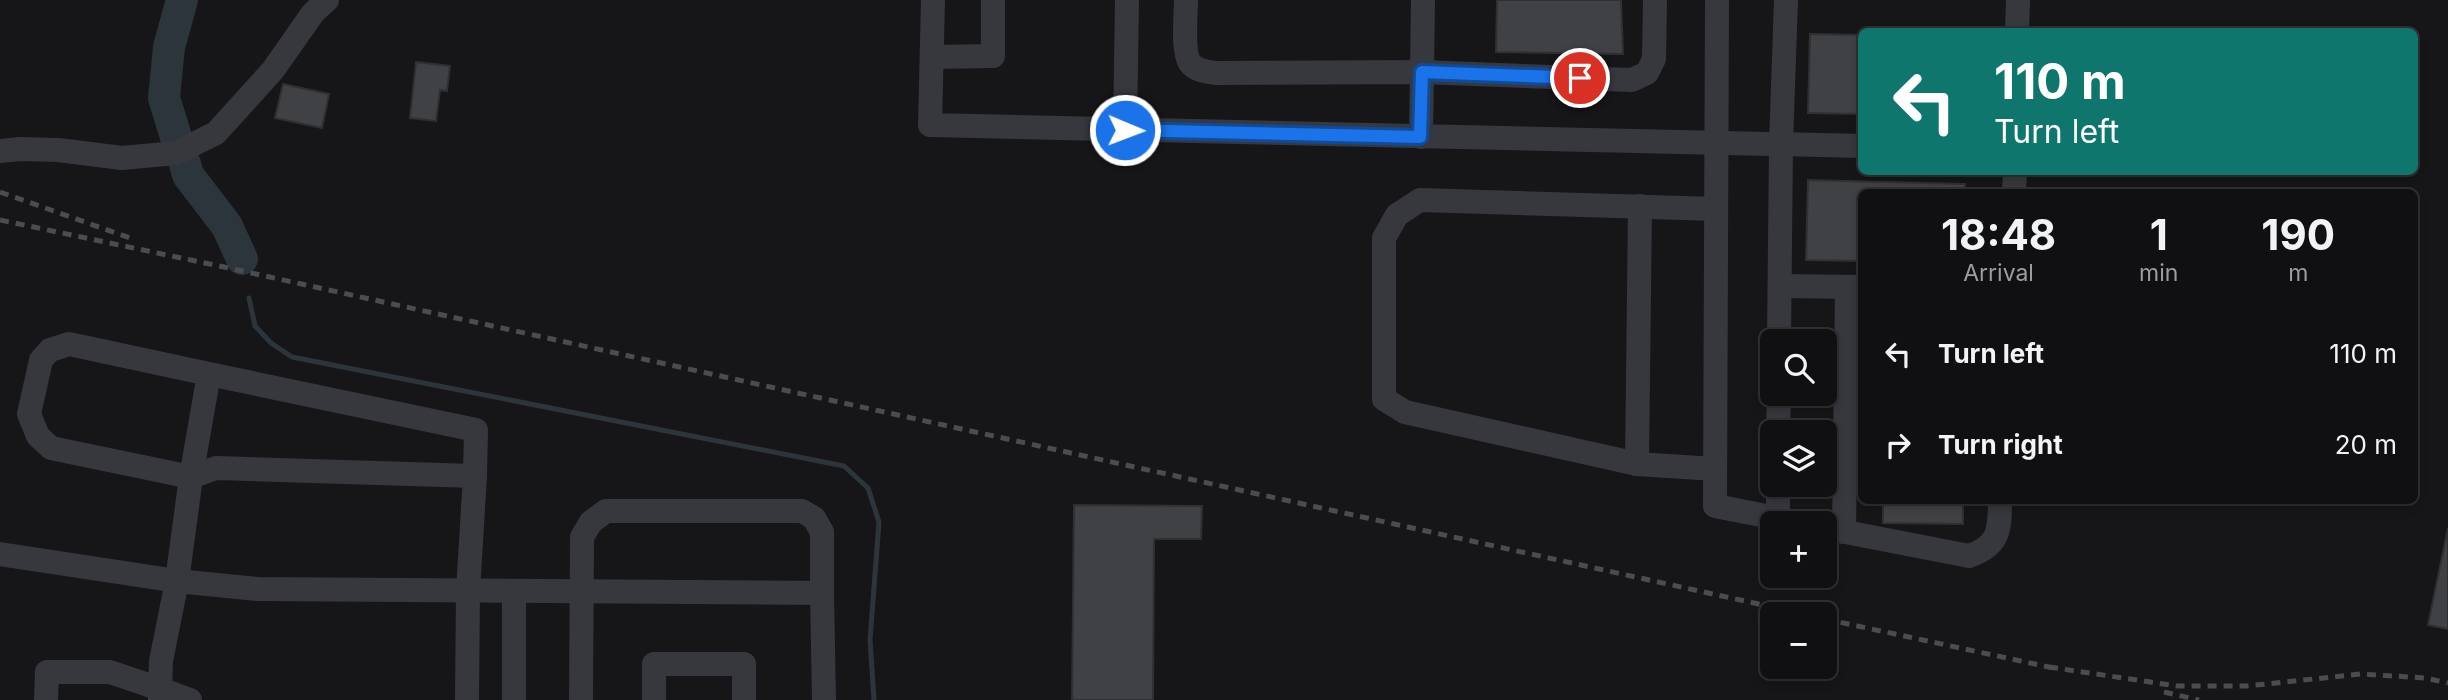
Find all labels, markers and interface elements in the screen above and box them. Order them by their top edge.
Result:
pin [1550,48,1610,108]
text: 110 m [1994,52,2126,111]
icon: left [1879,56,1970,147]
icon: arrive [1561,59,1599,97]
position arrow [1088,93,1162,167]
text: Turn left [1994,112,2119,151]
text: 18:48 [1941,209,2056,260]
text: 1 [2150,209,2168,260]
text: 190 [2261,209,2335,260]
text: Arrival [1963,259,2034,287]
text: min [2139,259,2178,287]
text: m [2288,259,2308,287]
map controls [1760,329,1837,679]
button: search [1760,329,1837,406]
icon: left [1879,335,1917,373]
text: Turn left [1938,338,2044,369]
text: 110 m [2329,338,2397,369]
button: layers [1760,420,1837,497]
icon: right [1879,426,1917,464]
text: Turn right [1938,429,2063,460]
text: 20 m [2335,429,2397,460]
button: + [1760,511,1837,588]
button: − [1760,602,1837,679]

